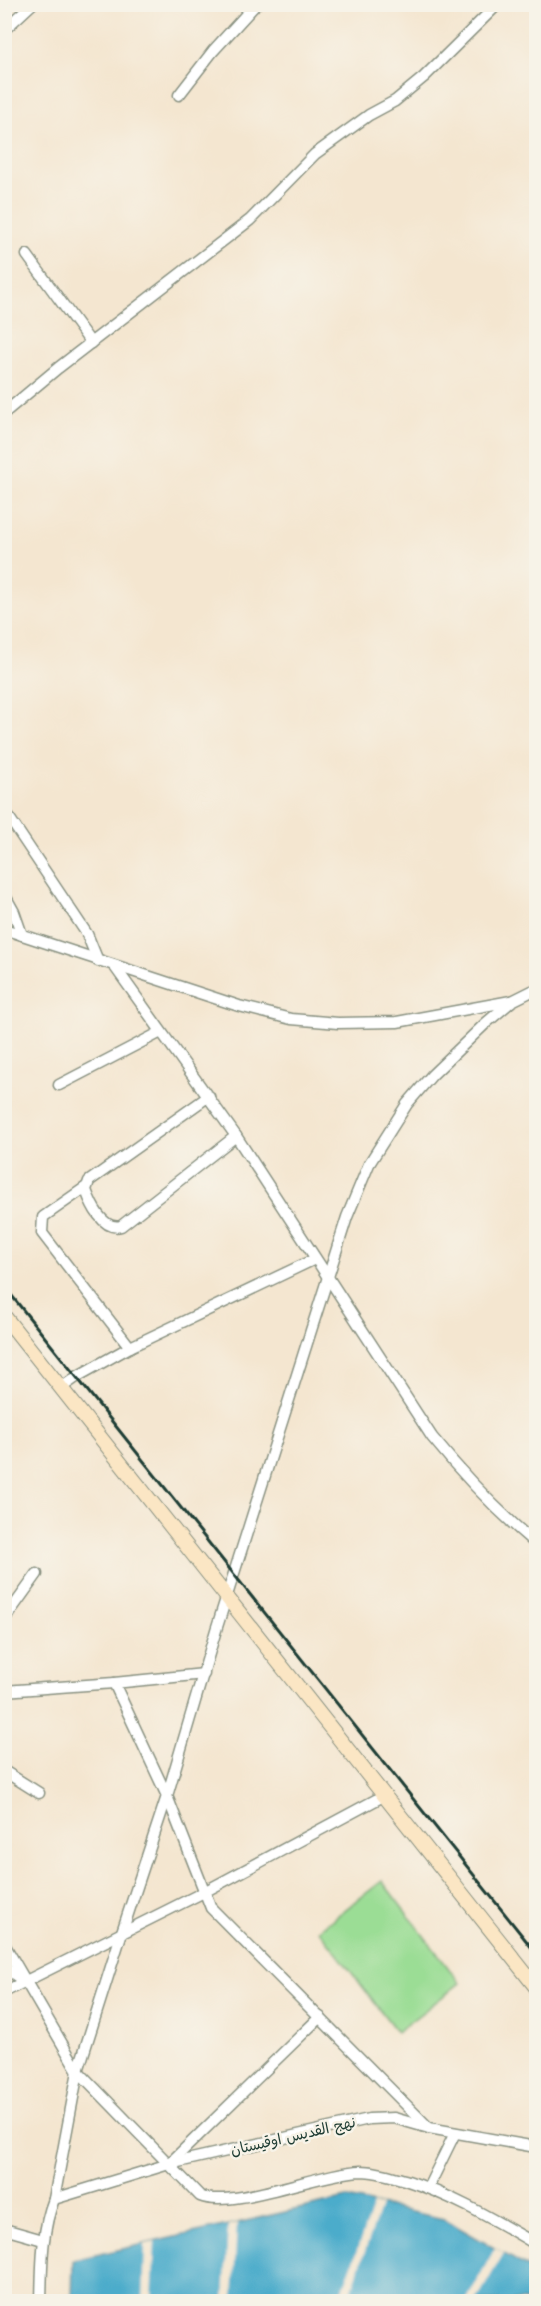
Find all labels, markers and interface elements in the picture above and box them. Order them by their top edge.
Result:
street label: نهج القديس اوقيستان [228,2109,358,2160]

